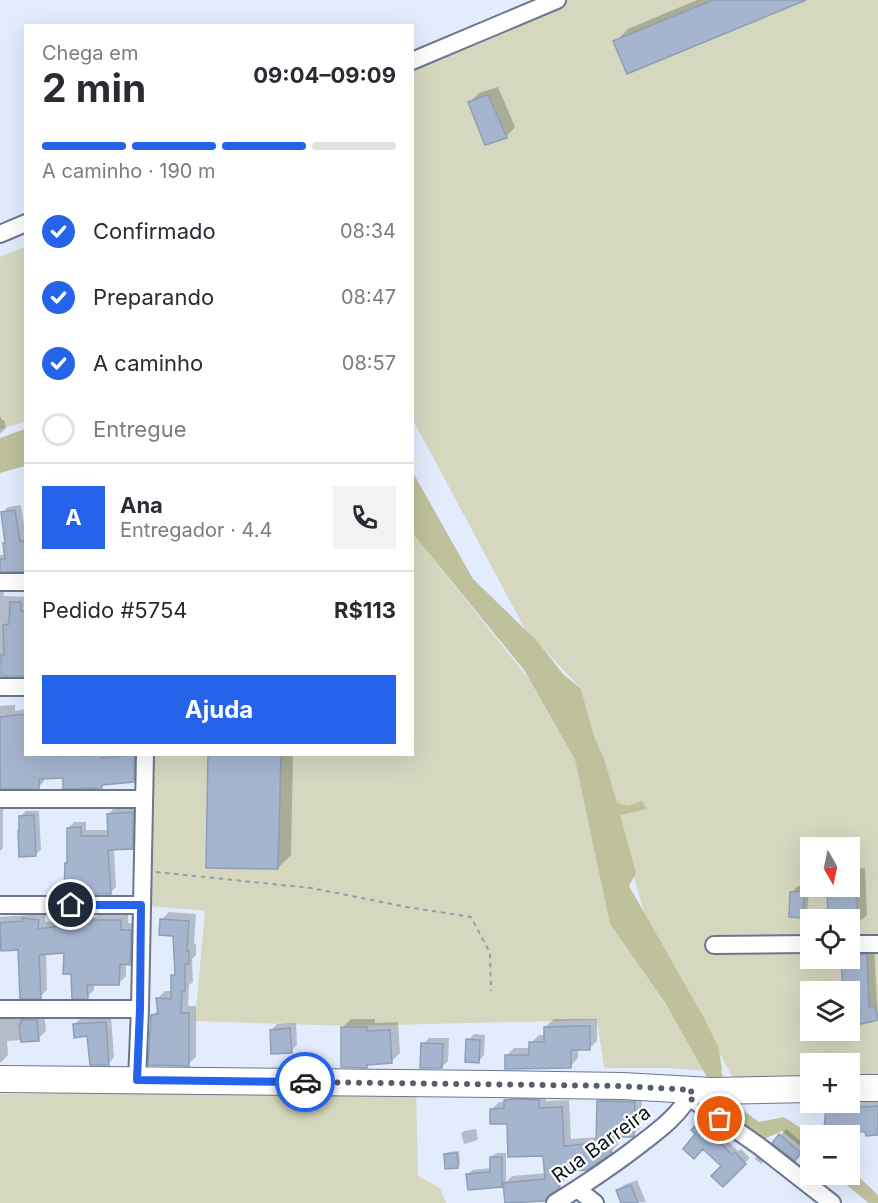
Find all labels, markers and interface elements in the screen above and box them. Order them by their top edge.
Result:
text: Chega em [42,41,138,65]
text: 09:04–09:09 [253,62,396,88]
text: 2 min [42,64,146,111]
text: A caminho · 190 m [42,159,216,183]
icon: check [42,215,75,248]
text: Confirmado [93,218,216,244]
text: 08:34 [340,219,396,243]
icon: check [42,281,75,314]
text: Preparando [93,284,214,310]
text: 08:47 [341,285,396,309]
icon: check [42,347,75,380]
text: A caminho [93,350,203,376]
text: 08:57 [342,351,396,375]
text: Entregue [93,416,187,442]
button: phone [333,486,396,549]
text: Ana [120,492,163,518]
text: A [65,504,82,530]
text: Entregador · 4.4 [120,518,272,542]
text: Pedido #5754 [42,597,188,623]
text: R$113 [334,597,396,623]
button: Ajuda [42,675,396,744]
north arrow [800,837,860,897]
map controls [800,837,860,1185]
pin [45,879,96,930]
icon: home [54,888,87,921]
button: locate [800,909,860,969]
button: layers [800,981,860,1041]
courier [275,1052,335,1112]
button: + [800,1053,860,1113]
icon: car [289,1066,322,1099]
pin [694,1093,745,1144]
street label: Rua Barreira [547,1100,655,1188]
icon: bag [703,1102,736,1135]
button: − [800,1125,860,1185]

